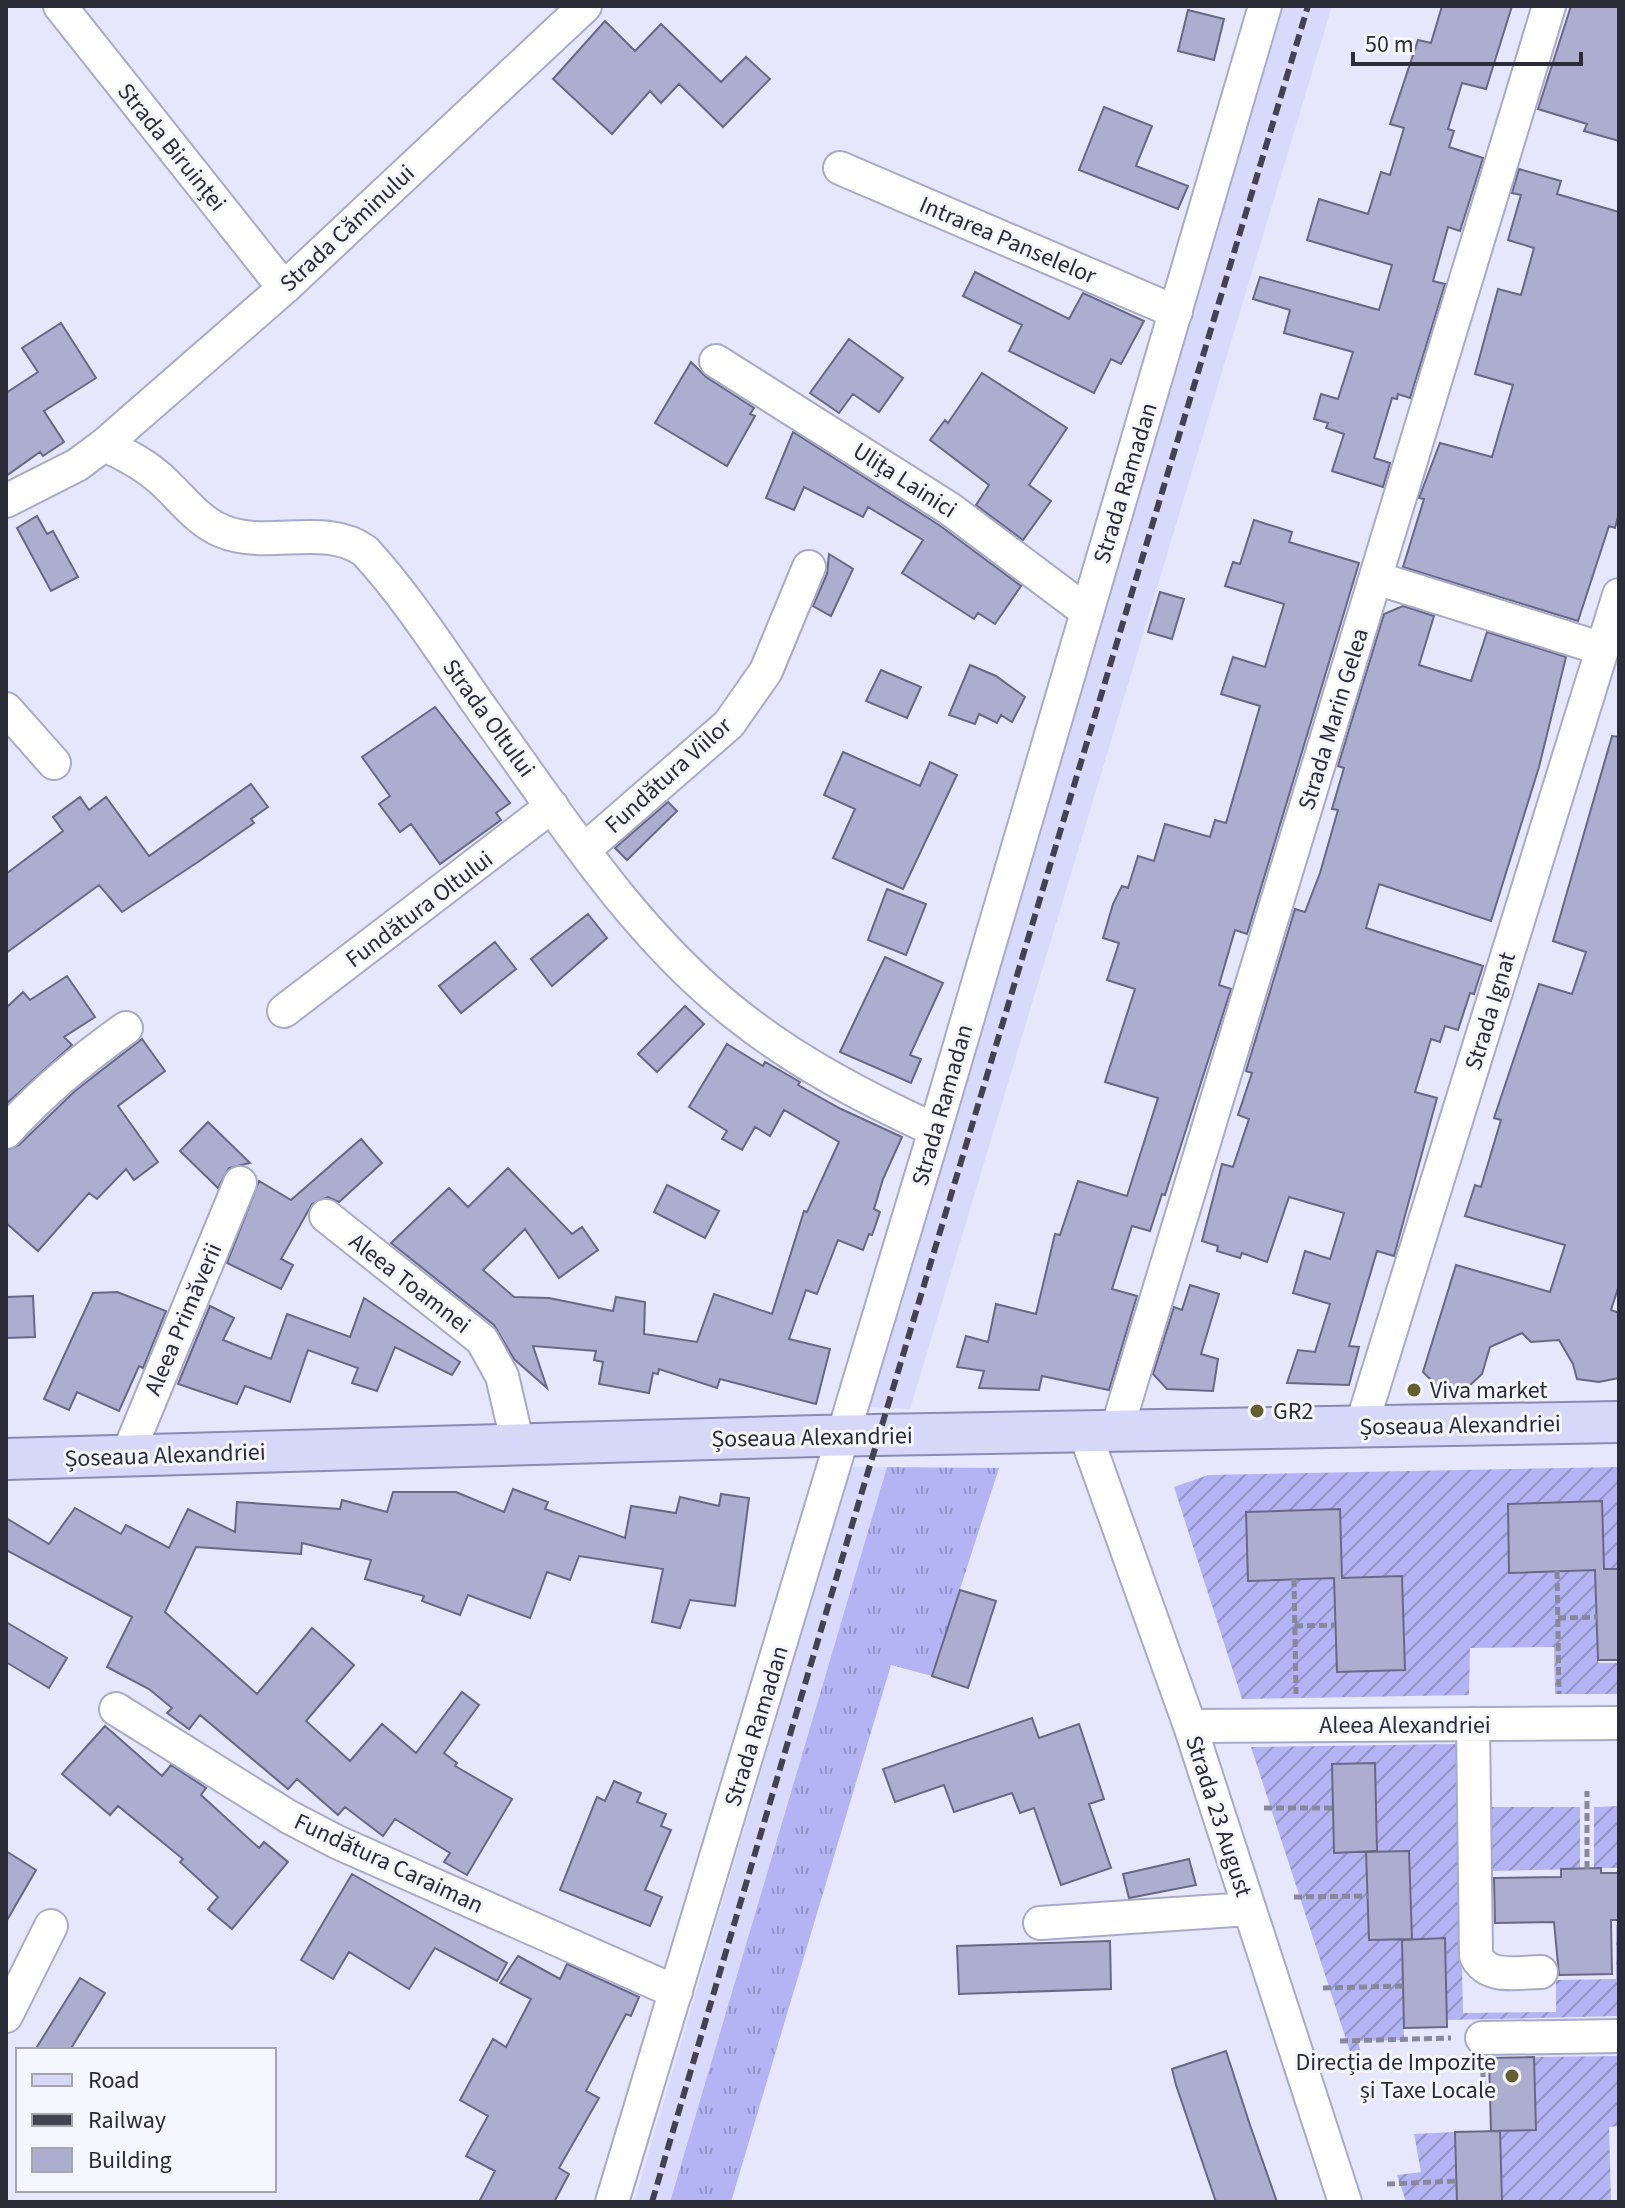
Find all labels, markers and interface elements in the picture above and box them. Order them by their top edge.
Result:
scale bar [1353,16,1581,66]
text: 50 m [1365,27,1414,62]
street label: Strada Biruinței [109,76,234,219]
street label: Strada Căminului [272,156,423,300]
street label: Intrarea Panselelor [914,187,1102,294]
street label: Strada Ramadan [1084,398,1167,568]
street label: Ulița Lainici [846,434,964,527]
street label: Strada Marin Gelea [1289,624,1378,814]
street label: Strada Oltului [434,652,544,785]
street label: Fundătura Viilor [597,708,740,842]
street label: Fundătura Oltului [338,842,500,977]
street label: Strada Ignat [1456,948,1525,1075]
street label: Strada Ramadan [903,1020,982,1190]
street label: Aleea Toamnei [341,1225,478,1342]
street label: Aleea Primăverii [136,1238,231,1401]
place label: Viva market [1430,1373,1547,1408]
marker: Viva market [1405,1381,1423,1399]
place label: GR2 [1273,1394,1313,1429]
marker: GR2 [1248,1402,1266,1420]
street label: Șoseaua Alexandriei [1359,1406,1561,1445]
street label: Șoseaua Alexandriei [711,1418,913,1457]
street label: Șoseaua Alexandriei [64,1434,266,1477]
street label: Strada Ramadan [715,1641,798,1811]
street label: Aleea Alexandriei [1319,1708,1491,1743]
street label: Strada 23 August [1176,1731,1261,1901]
street label: Fundătura Caraiman [288,1804,489,1923]
place label: Direcția de Impozite și Taxe Locale [1296,2045,1496,2108]
legend [16,2048,276,2192]
text: Road [88,2063,140,2098]
marker: Direcția de Impozite și Taxe Locale [1503,2067,1521,2085]
text: Railway [88,2103,166,2138]
text: Building [88,2143,172,2178]

